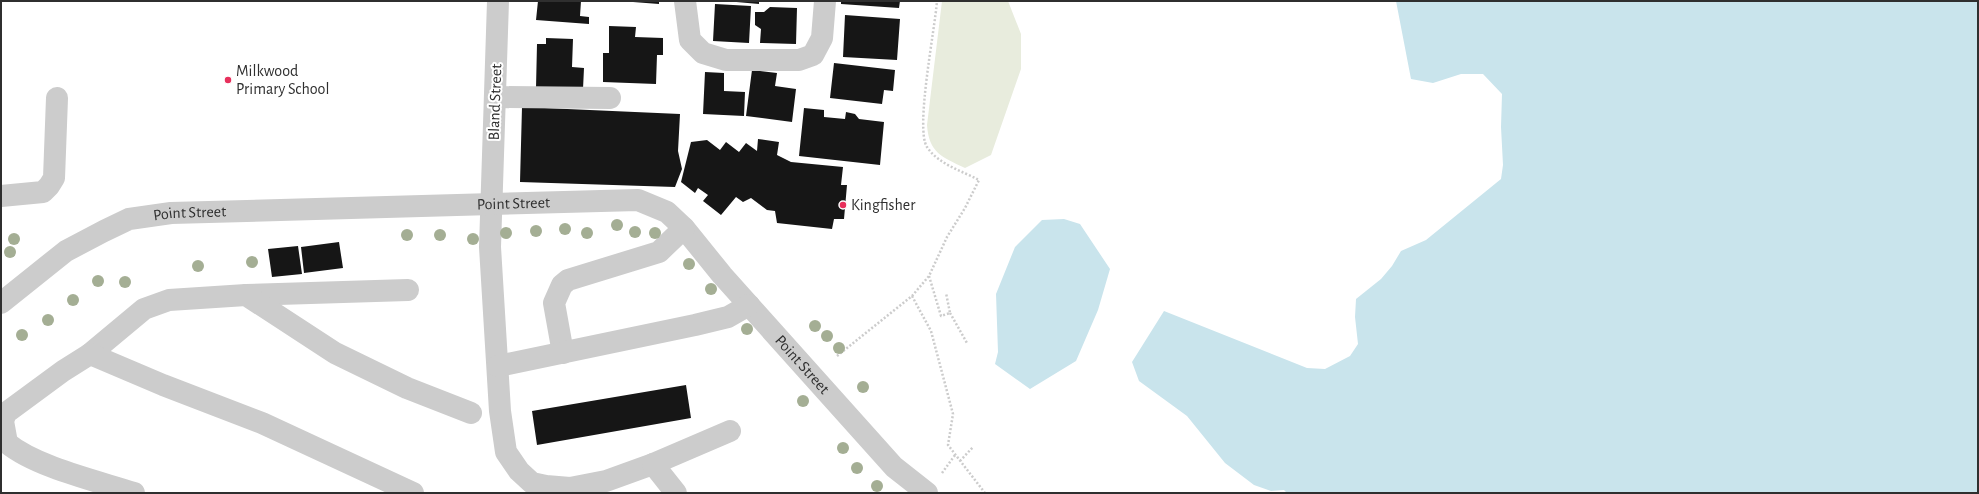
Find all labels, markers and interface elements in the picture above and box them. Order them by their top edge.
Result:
place label: Milkwood Primary School [236,63,329,98]
street label: Bland Street [486,63,504,141]
marker: Milkwood Primary School [223,75,233,85]
street label: Point Street [477,194,550,212]
place label: Kingfisher [851,197,916,213]
marker: Kingfisher [838,200,848,210]
street label: Point Street [152,203,226,223]
street label: Point Street [772,332,833,397]

